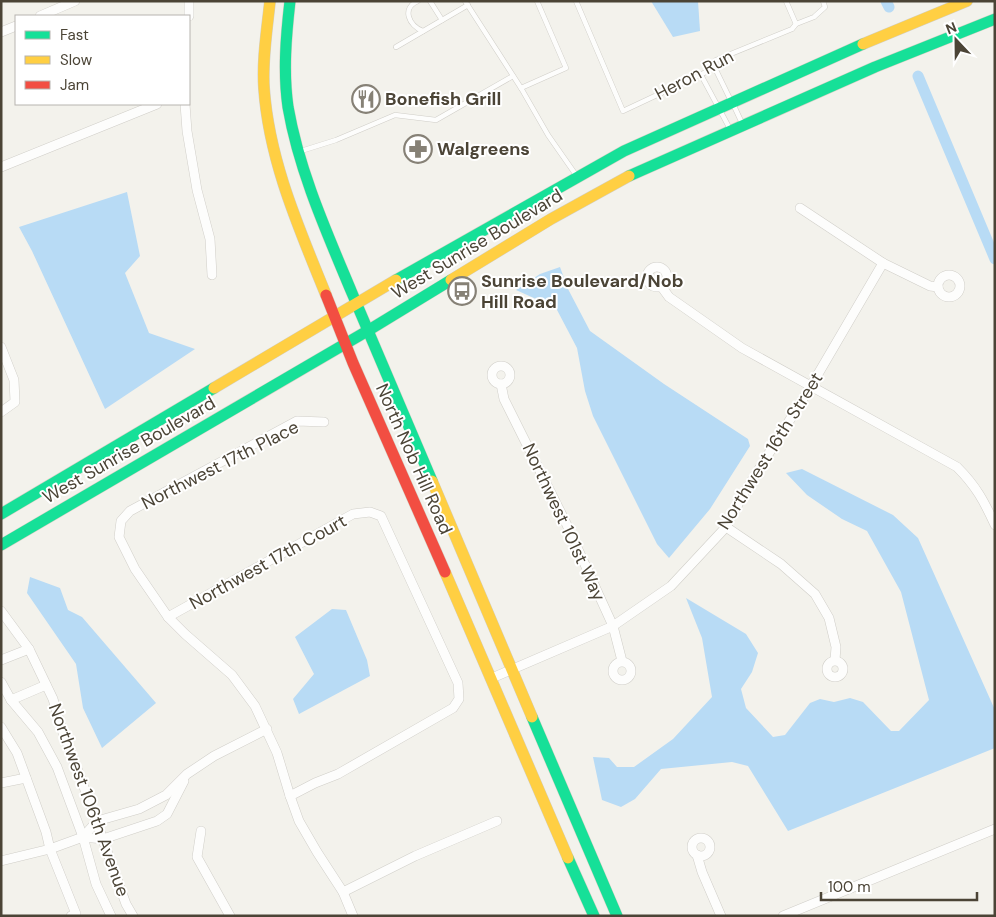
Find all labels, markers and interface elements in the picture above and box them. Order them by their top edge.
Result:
legend [15,15,190,105]
north arrow [931,15,981,65]
text: N [943,18,959,38]
text: Fast [60,25,89,45]
street label: Heron Run [650,44,738,106]
text: Slow [60,50,93,70]
text: Jam [60,75,89,95]
restaurant icon: Bonefish Grill [351,84,381,114]
place label: Bonefish Grill [385,87,501,111]
pharmacy icon: Walgreens [403,134,433,164]
place label: Walgreens [437,137,530,161]
street label: West Sunrise Boulevard [387,183,567,305]
place label: Sunrise Boulevard/Nob Hill Road [481,269,683,314]
bus stop icon: Sunrise Boulevard/Nob Hill Road [447,276,477,306]
street label: Northwest 16th Street [712,368,828,534]
street label: North Nob Hill Road [370,380,458,538]
street label: West Sunrise Boulevard [38,391,220,509]
street label: Northwest 17th Place [137,415,303,515]
street label: Northwest 101st Way [517,439,611,605]
street label: Northwest 17th Court [185,509,351,615]
street label: Northwest 106th Avenue [43,700,135,900]
scale bar [821,870,977,902]
text: 100 m [828,877,871,897]

